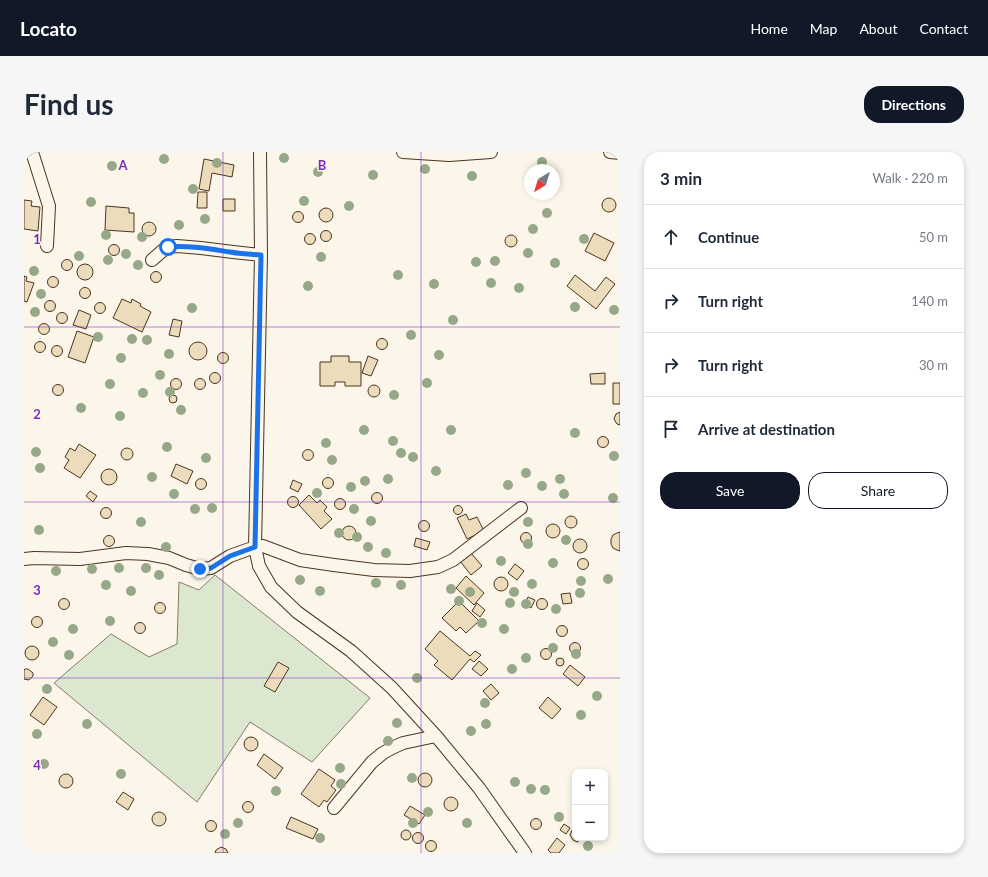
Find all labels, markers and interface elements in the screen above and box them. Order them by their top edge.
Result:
text: Locato [20,17,77,40]
text: Home [750,20,788,37]
text: Map [810,20,837,37]
text: About [859,20,897,37]
text: Contact [919,20,968,37]
button: Directions [864,86,964,123]
text: Find us [24,87,114,121]
text: A [117,157,128,173]
text: B [318,157,327,173]
north arrow [524,164,560,200]
text: 3 min [660,168,702,189]
text: Walk · 220 m [872,170,948,186]
icon: ahead [660,226,682,248]
text: Continue [698,228,759,246]
text: 50 m [919,229,948,245]
text: 1 [33,231,41,247]
route start [159,238,177,256]
icon: right [660,290,682,312]
text: Turn right [698,292,763,310]
text: 140 m [911,293,948,309]
icon: right [660,354,682,376]
text: Turn right [698,356,763,374]
text: 30 m [919,357,948,373]
text: 2 [33,406,41,422]
icon: arrive [660,418,682,440]
text: Arrive at destination [698,420,835,438]
button: Save [660,472,800,509]
button: Share [808,472,948,509]
route end [191,560,209,578]
text: 3 [33,582,41,598]
text: 4 [33,757,41,773]
map controls [572,769,608,841]
button: + [572,769,608,805]
button: − [572,805,608,841]

